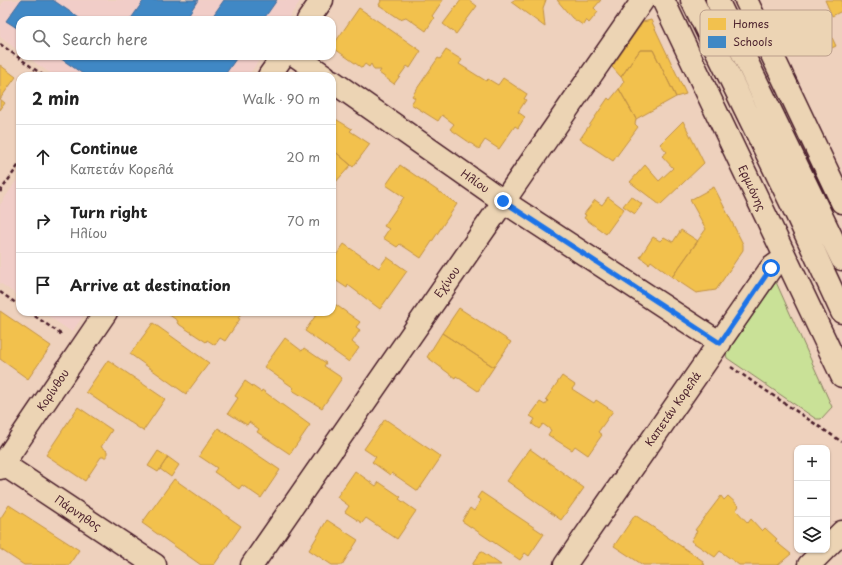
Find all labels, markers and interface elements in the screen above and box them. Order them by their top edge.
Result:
legend [700,10,832,56]
text: Homes [733,15,769,32]
search box [16,16,336,60]
icon: search [30,27,52,49]
text: Search here [62,27,148,50]
text: Schools [733,33,773,50]
text: 2 min [32,85,79,111]
text: Walk · 90 m [243,89,320,108]
text: Continue [70,136,138,159]
icon: ahead [32,146,54,168]
text: 20 m [286,147,320,166]
text: Καπετάν Κορελά [70,159,174,178]
street label: Ερμιόνης [734,162,771,214]
street label: Ηλίου [457,165,493,197]
route end [494,192,512,210]
text: Turn right [70,200,147,223]
icon: right [32,210,54,232]
text: 70 m [287,211,320,230]
text: Ηλίου [70,223,107,242]
route start [762,259,780,277]
street label: Εχίνου [430,263,464,301]
text: Arrive at destination [70,273,231,296]
icon: arrive [32,274,54,296]
street label: Κορίνθου [32,365,73,414]
street label: Καπετάν Κορελά [640,368,705,450]
map controls [794,445,830,553]
button: + [794,445,830,481]
button: − [794,481,830,517]
street label: Πάρνηθος [51,491,105,535]
button: layers [794,517,830,553]

